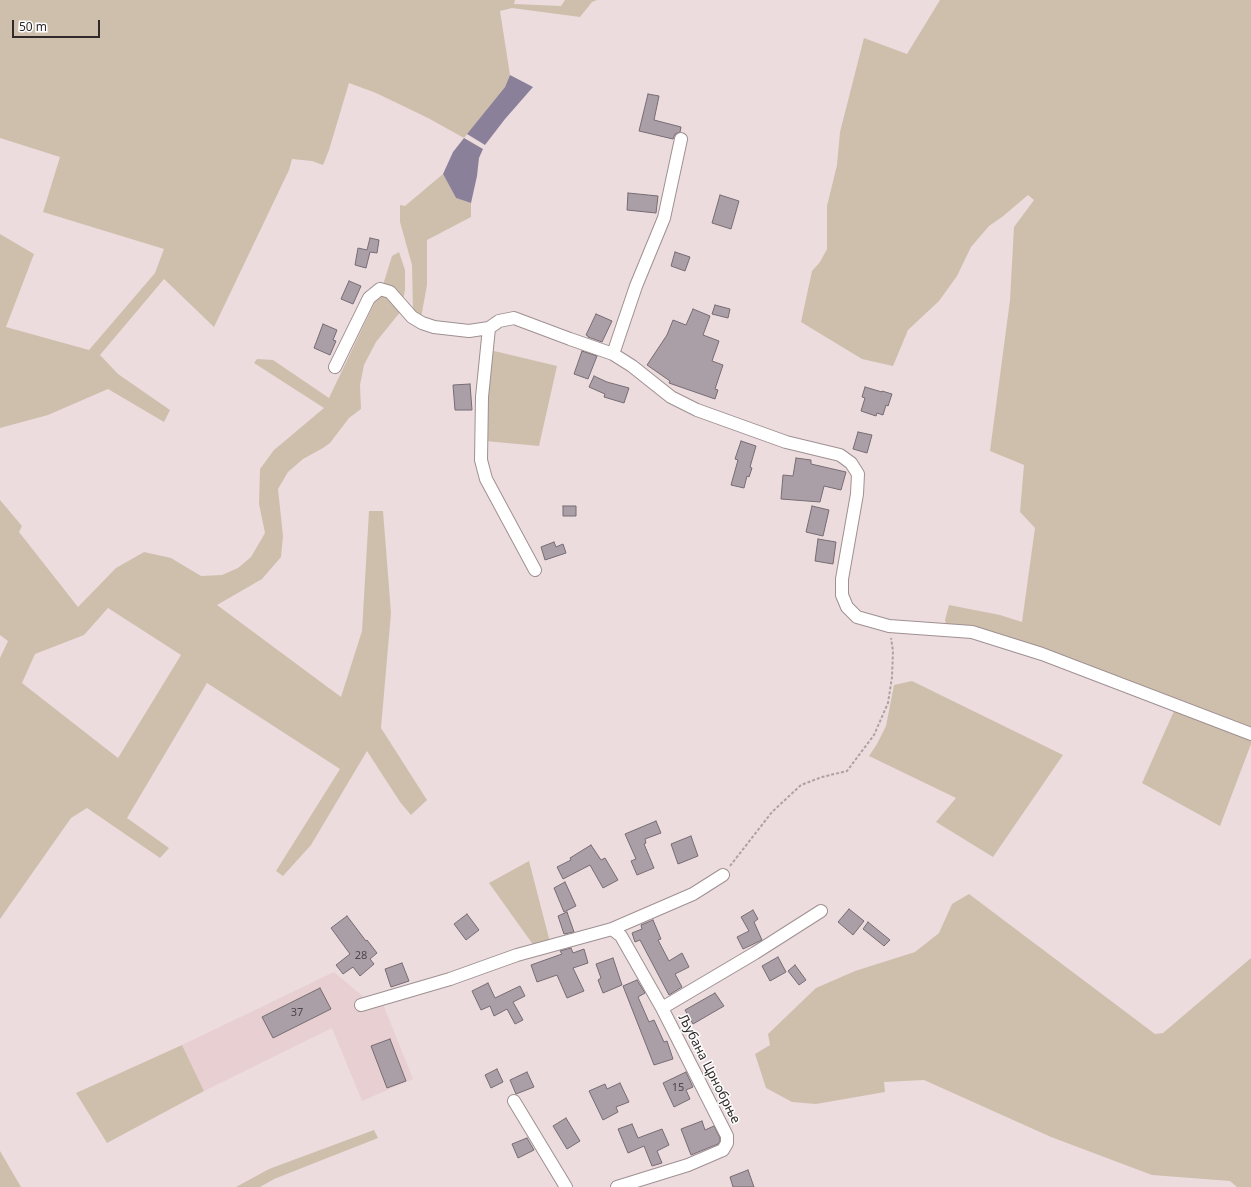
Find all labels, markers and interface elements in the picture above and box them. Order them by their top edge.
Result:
scale bar [14,12,102,38]
text: 50 m [19,18,47,35]
house number: 28 [355,949,367,963]
house number: 37 [291,1006,303,1020]
street label: Љубана Црнобрње [675,1012,743,1126]
house number: 15 [672,1081,684,1095]

